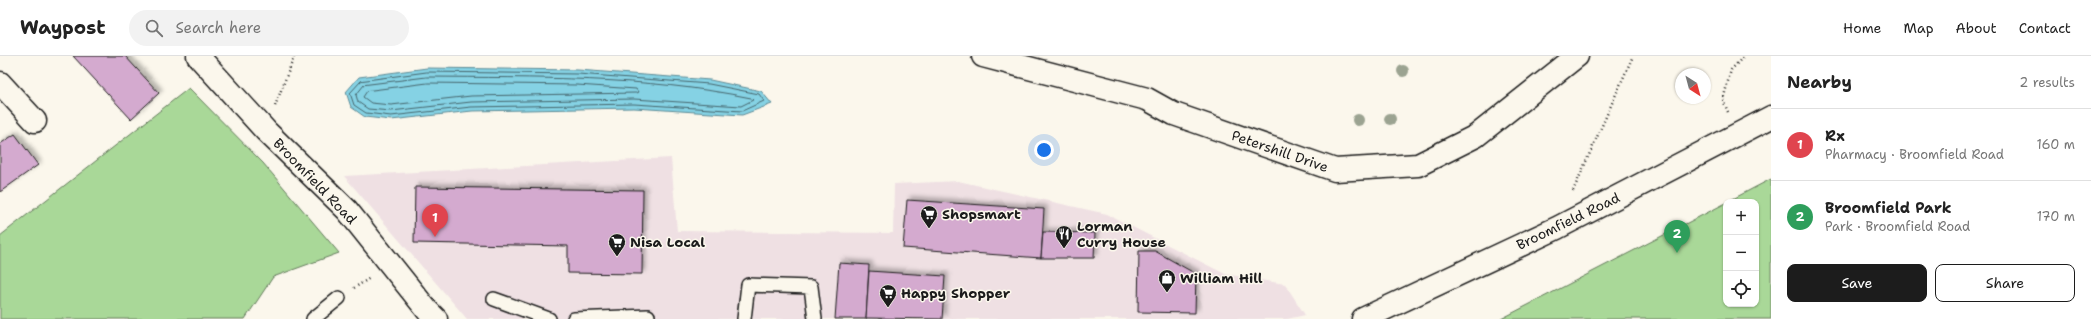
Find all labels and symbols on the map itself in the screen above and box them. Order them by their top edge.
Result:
north arrow [1675,68,1711,104]
street label: Petershill Drive [1229,126,1331,176]
street label: Broomfield Road [269,134,361,228]
your location [1034,140,1054,160]
street label: Broomfield Road [1513,188,1623,254]
pin: 1 [422,204,448,237]
supermarket icon: Shopsmart [919,204,939,229]
place label: Shopsmart [942,205,1021,223]
place label: Lorman Curry House [1077,217,1166,251]
pin: 2 [1664,220,1690,253]
restaurant icon: Lorman Curry House [1054,224,1074,249]
supermarket icon: Nisa Local [607,232,627,257]
place label: Nisa Local [630,233,705,251]
shop icon: William Hill [1157,268,1177,293]
place label: William Hill [1180,269,1263,287]
supermarket icon: Happy Shopper [878,283,898,308]
place label: Happy Shopper [901,284,1011,302]

